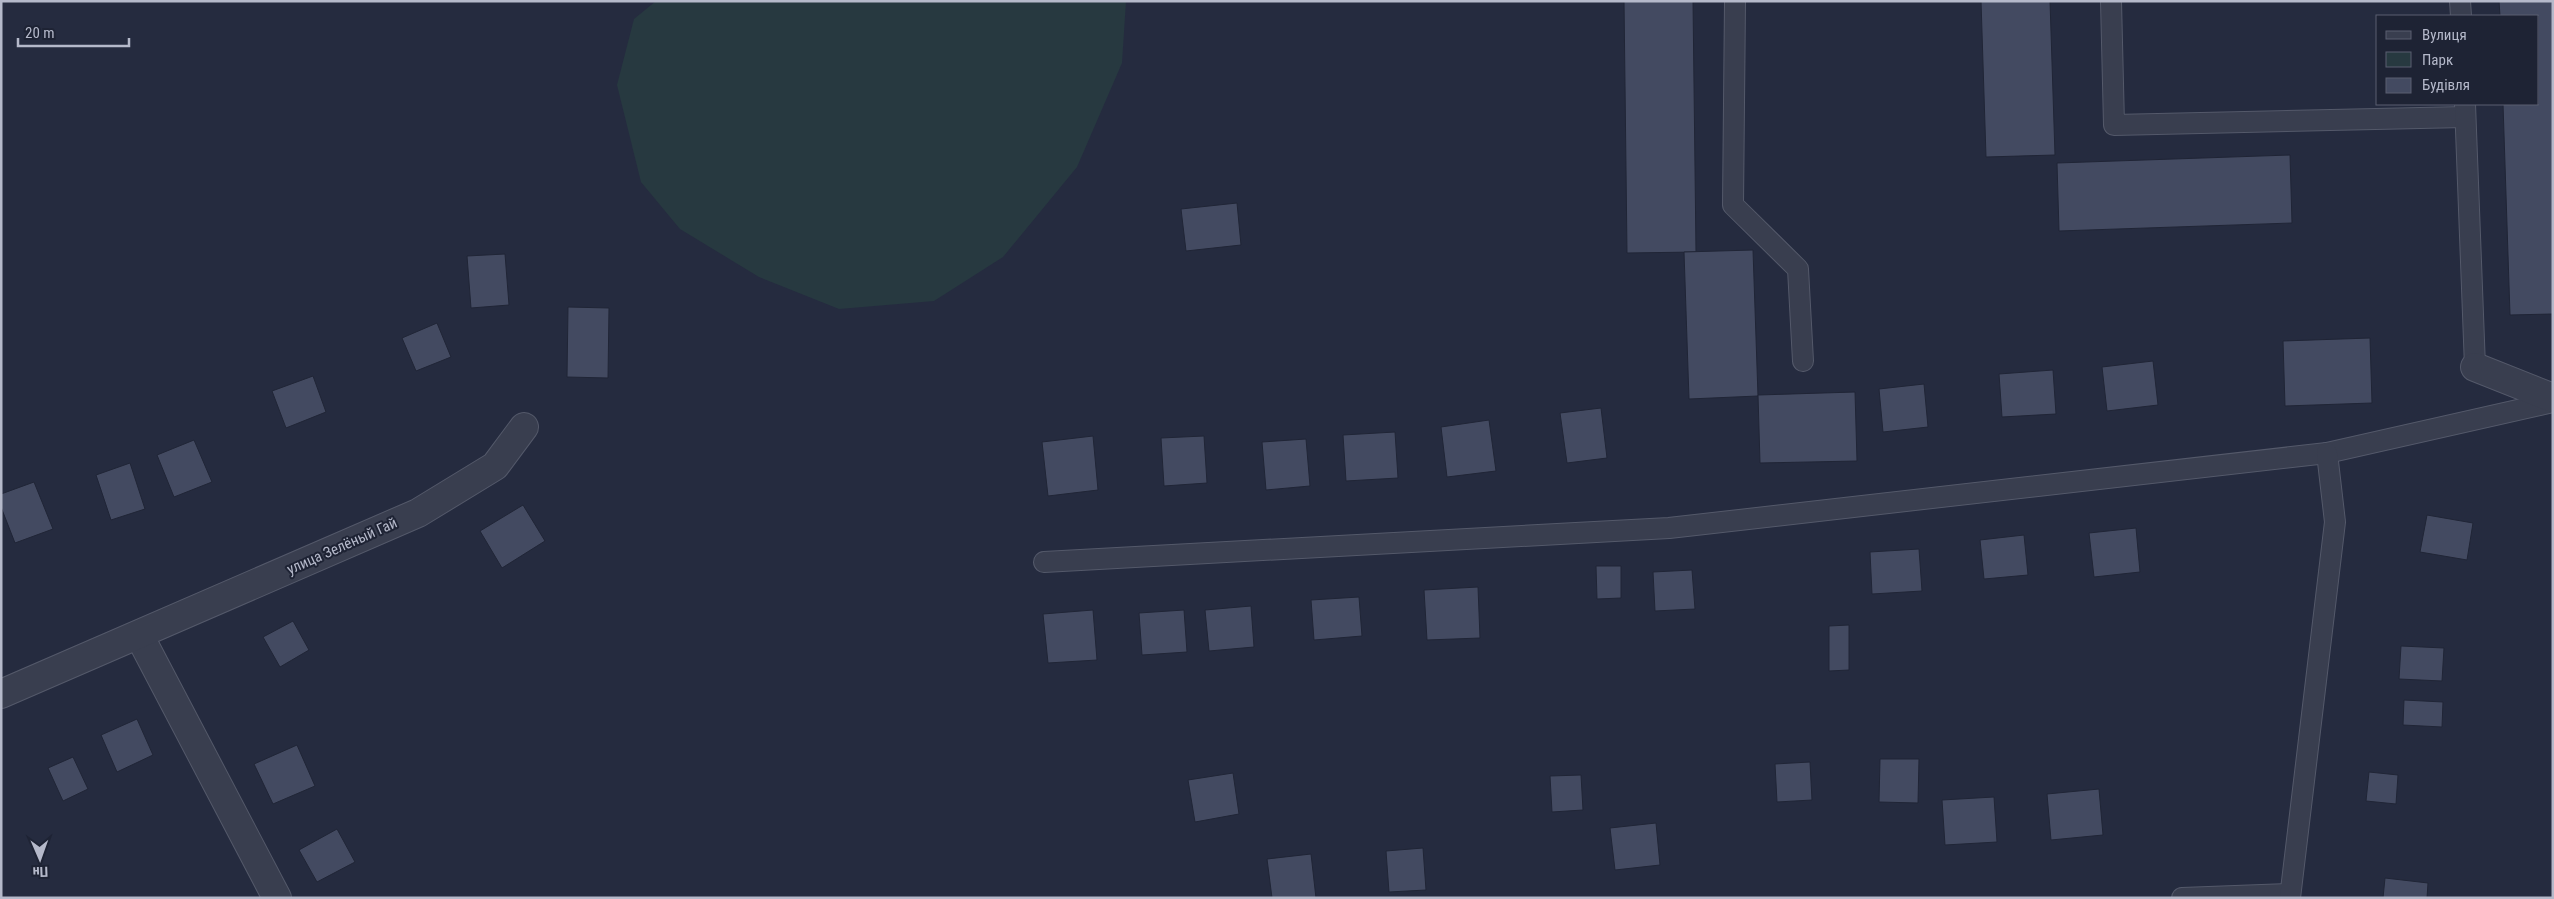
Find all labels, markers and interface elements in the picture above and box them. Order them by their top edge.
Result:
scale bar [18,15,129,47]
legend [2376,15,2539,105]
text: 20 m [25,24,55,42]
text: Вулиця [2422,26,2467,44]
text: Парк [2422,51,2453,69]
text: Будівля [2422,76,2470,94]
street label: улица Зелёный Гай [284,514,400,578]
north arrow [15,834,65,884]
text: Пн [32,864,49,880]

